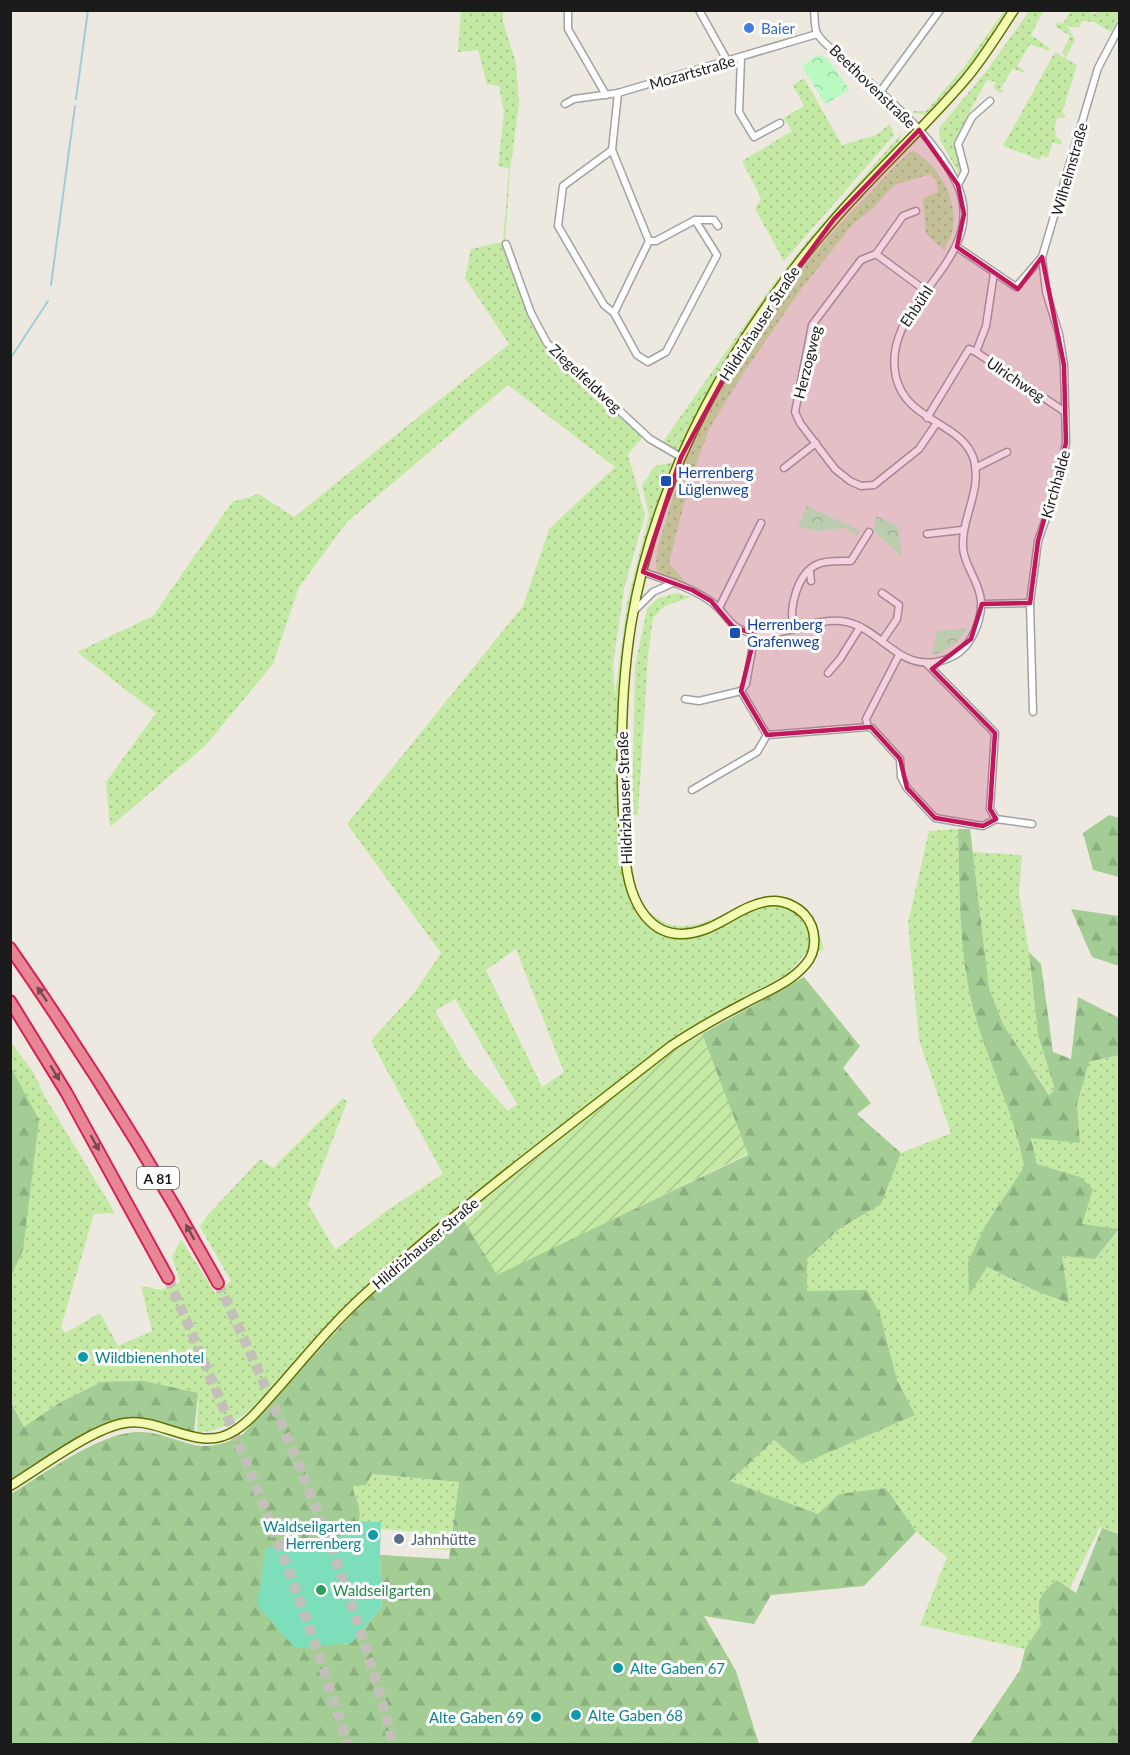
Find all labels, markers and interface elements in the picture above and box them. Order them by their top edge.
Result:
place label: Baier [761,19,796,37]
marker: Baier [742,21,756,35]
street label: Beethovenstraße [826,40,920,132]
street label: Mozartstraße [647,51,737,93]
street label: Wilhelmstraße [1047,120,1091,218]
street label: Hildrizhauser Straße [715,262,803,384]
street label: Ehbühl [896,282,936,330]
street label: Herzogweg [789,323,825,401]
street label: Ziegelfeldweg [546,340,626,416]
street label: Ulrichweg [983,353,1049,405]
street label: Kirchhalde [1037,448,1073,520]
place label: Herrenberg Lüglenweg [678,463,754,498]
marker: Herrenberg Lüglenweg [659,474,673,488]
place label: Herrenberg Grafenweg [747,615,823,650]
marker: Herrenberg Grafenweg [728,626,742,640]
street label: Hildrizhauser Straße [613,731,635,865]
one-way arrow [37,986,48,1002]
one-way arrow [50,1065,61,1081]
one-way arrow [89,1135,100,1151]
road number: A 81 [137,1167,179,1189]
street label: Hildrizhauser Straße [368,1193,482,1293]
one-way arrow [185,1223,195,1240]
place label: Wildbienenhotel [95,1348,204,1366]
marker: Wildbienenhotel [76,1350,90,1364]
place label: Waldseilgarten Herrenberg [263,1517,361,1552]
marker: Waldseilgarten Herrenberg [366,1528,380,1542]
place label: Jahnhütte [411,1530,476,1548]
marker: Jahnhütte [392,1532,406,1546]
place label: Waldseilgarten [333,1581,431,1599]
marker: Waldseilgarten [314,1583,328,1597]
place label: Alte Gaben 67 [630,1659,725,1677]
marker: Alte Gaben 67 [611,1661,625,1675]
place label: Alte Gaben 68 [588,1706,683,1724]
place label: Alte Gaben 69 [429,1708,524,1726]
marker: Alte Gaben 68 [569,1708,583,1722]
marker: Alte Gaben 69 [529,1710,543,1724]

